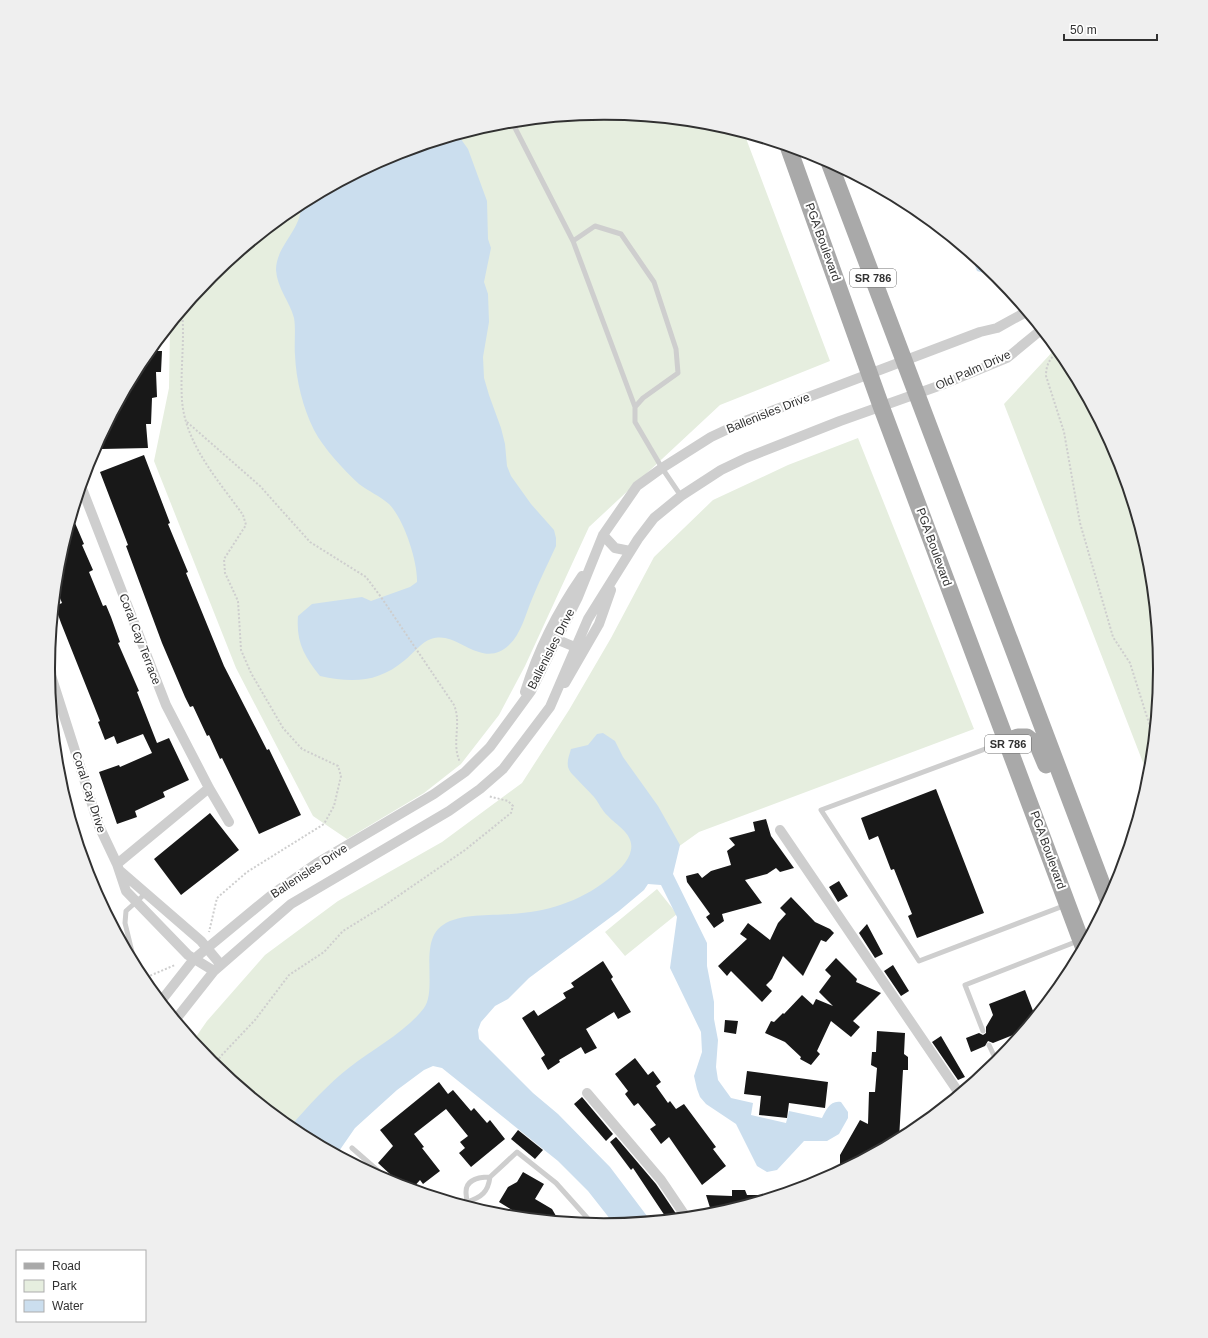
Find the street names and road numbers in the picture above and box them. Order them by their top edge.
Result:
street label: PGA Boulevard [802,201,844,283]
road number: SR 786 [850,269,896,287]
street label: Old Palm Drive [933,347,1013,393]
street label: Ballenisles Drive [724,390,812,436]
street label: PGA Boulevard [913,506,955,588]
street label: Coral Cay Terrace [116,591,164,687]
street label: Ballenisles Drive [525,606,578,692]
road number: SR 786 [985,735,1031,753]
street label: Coral Cay Drive [69,750,109,835]
street label: PGA Boulevard [1027,809,1069,891]
street label: Ballenisles Drive [268,841,350,901]

